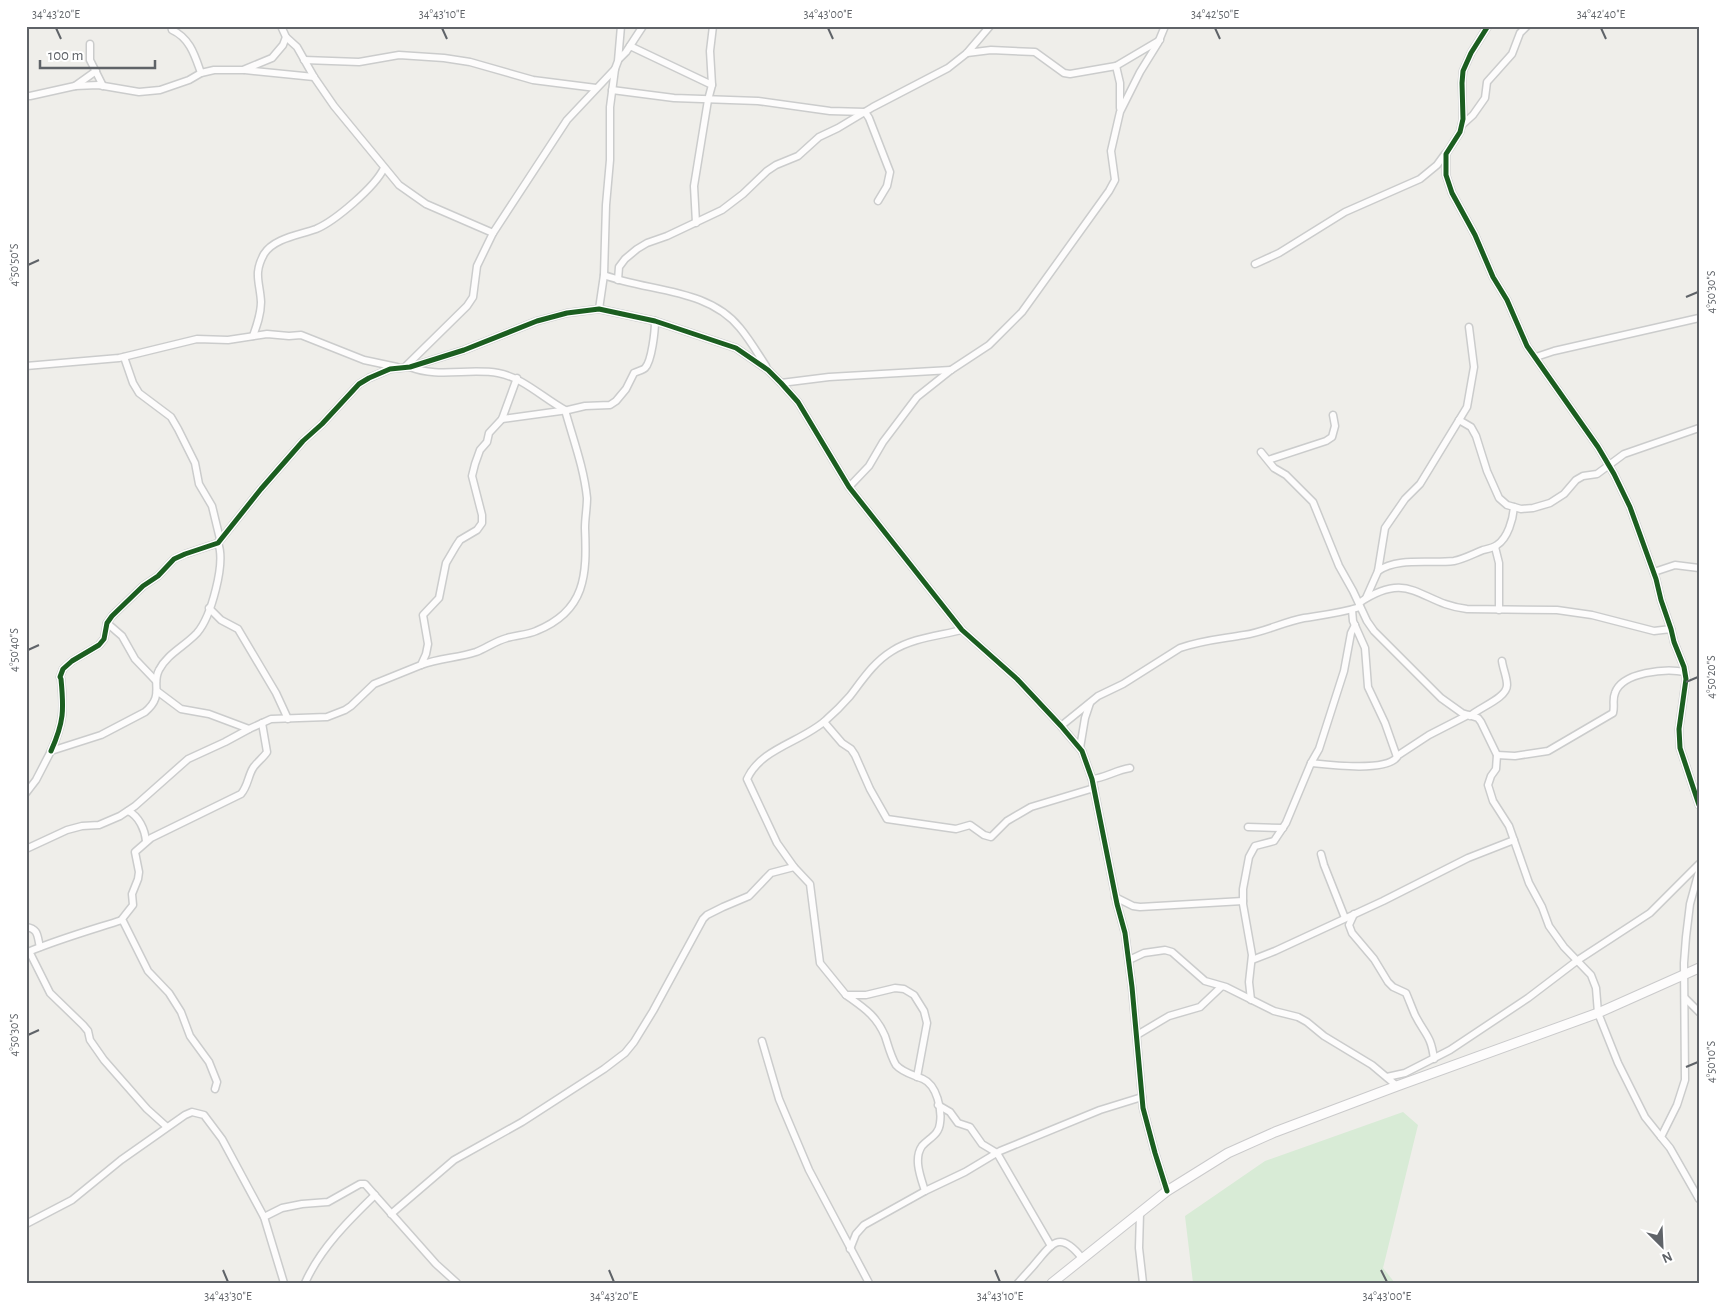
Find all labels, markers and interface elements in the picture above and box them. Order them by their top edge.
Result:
text: 34°43'20"E [32,8,80,20]
text: 34°43'10"E [419,8,465,20]
text: 34°43'00"E [804,8,853,20]
text: 34°42'50"E [1191,8,1239,20]
text: 34°42'40"E [1577,8,1626,20]
scale bar [40,38,155,70]
text: 100 m [48,48,83,63]
text: 4°50'50"S [8,243,20,287]
text: 4°50'30"S [1705,270,1717,313]
text: 4°50'40"S [8,628,20,672]
text: 4°50'20"S [1705,655,1717,699]
text: 4°50'30"S [8,1013,20,1056]
text: 4°50'10"S [1705,1041,1717,1083]
north arrow [1638,1222,1688,1272]
text: N [1660,1249,1674,1265]
text: 34°43'30"E [204,1290,252,1302]
text: 34°43'20"E [590,1290,638,1302]
text: 34°43'10"E [977,1290,1023,1302]
text: 34°43'00"E [1363,1290,1412,1302]

